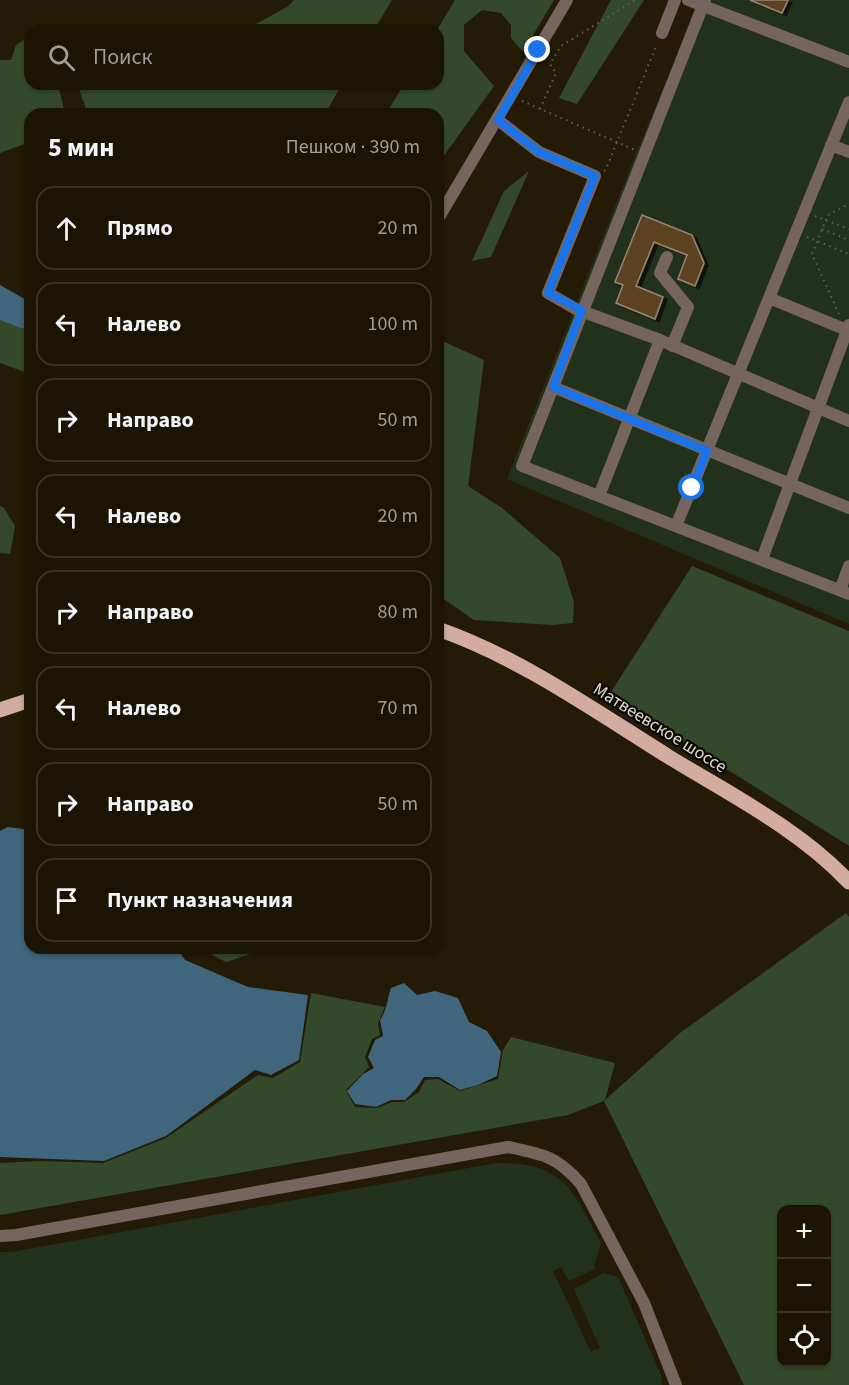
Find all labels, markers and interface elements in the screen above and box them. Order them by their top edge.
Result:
search box [24,24,444,90]
route end [524,36,550,62]
icon: search [45,41,78,74]
text: Поиск [93,41,152,73]
text: 5 мин [48,129,114,166]
text: Пешком · 390 m [286,133,420,161]
icon: ahead [50,212,83,245]
text: Прямо [107,212,173,244]
text: 20 m [378,214,418,242]
icon: left [50,308,83,341]
text: Налево [107,308,181,340]
text: 100 m [368,310,418,338]
icon: right [50,404,83,437]
text: Направо [107,404,194,436]
text: 50 m [378,406,418,434]
route start [678,474,704,500]
icon: left [50,500,83,533]
text: Налево [107,500,181,532]
text: 20 m [378,502,418,530]
icon: right [50,596,83,629]
text: Направо [107,596,194,628]
text: 80 m [378,598,418,626]
street label: Матвеевское шоссе [588,677,732,779]
icon: left [50,692,83,725]
text: Налево [107,692,181,724]
text: 70 m [378,694,418,722]
icon: right [50,788,83,821]
text: Направо [107,788,194,820]
text: 50 m [378,790,418,818]
icon: arrive [50,884,83,917]
text: Пункт назначения [107,884,293,916]
map controls [777,1205,831,1367]
button: + [777,1205,831,1259]
button: − [777,1259,831,1313]
button: locate [777,1313,831,1367]

